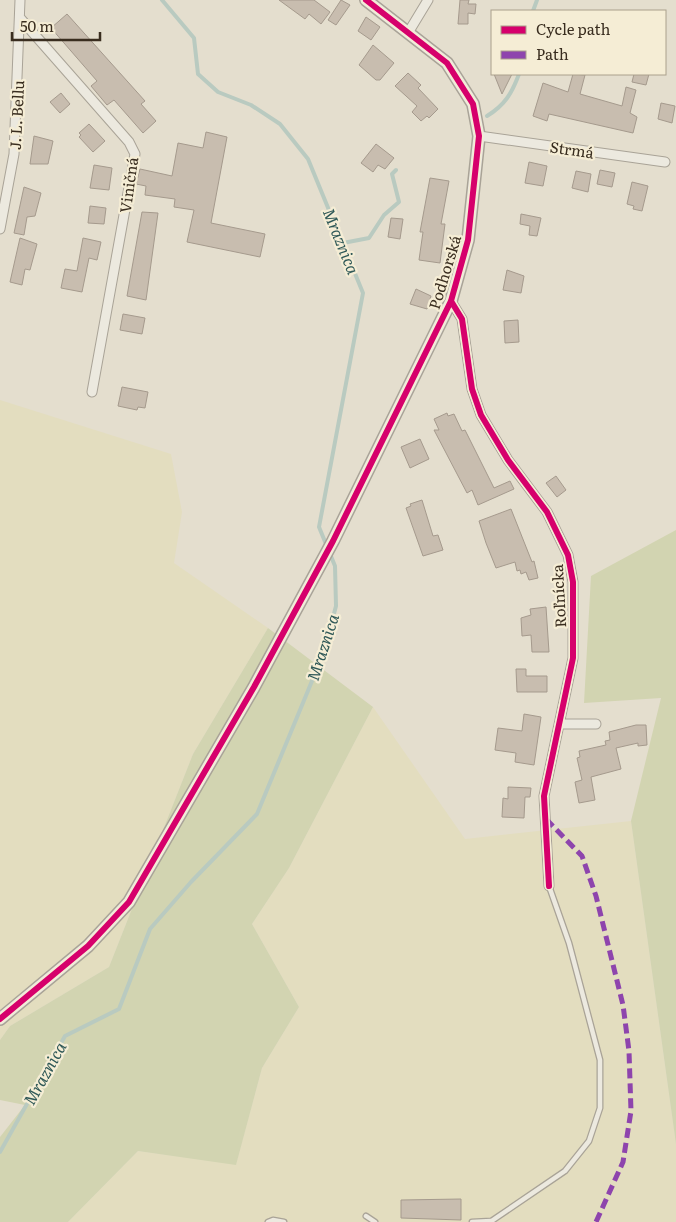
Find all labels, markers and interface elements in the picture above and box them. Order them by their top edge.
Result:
scale bar [12,10,100,42]
legend [491,10,666,75]
text: 50 m [20,14,54,37]
text: Cycle path [536,17,611,40]
text: Path [536,42,569,65]
street label: J. L. Bellu [3,79,29,150]
street label: Strmá [548,135,596,164]
street label: Viničná [113,155,143,214]
water label: Mraznica [318,204,366,278]
street label: Podhorská [422,231,466,312]
street label: Roľnícka [545,563,571,628]
water label: Mraznica [300,610,344,684]
water label: Mraznica [17,1036,72,1109]

